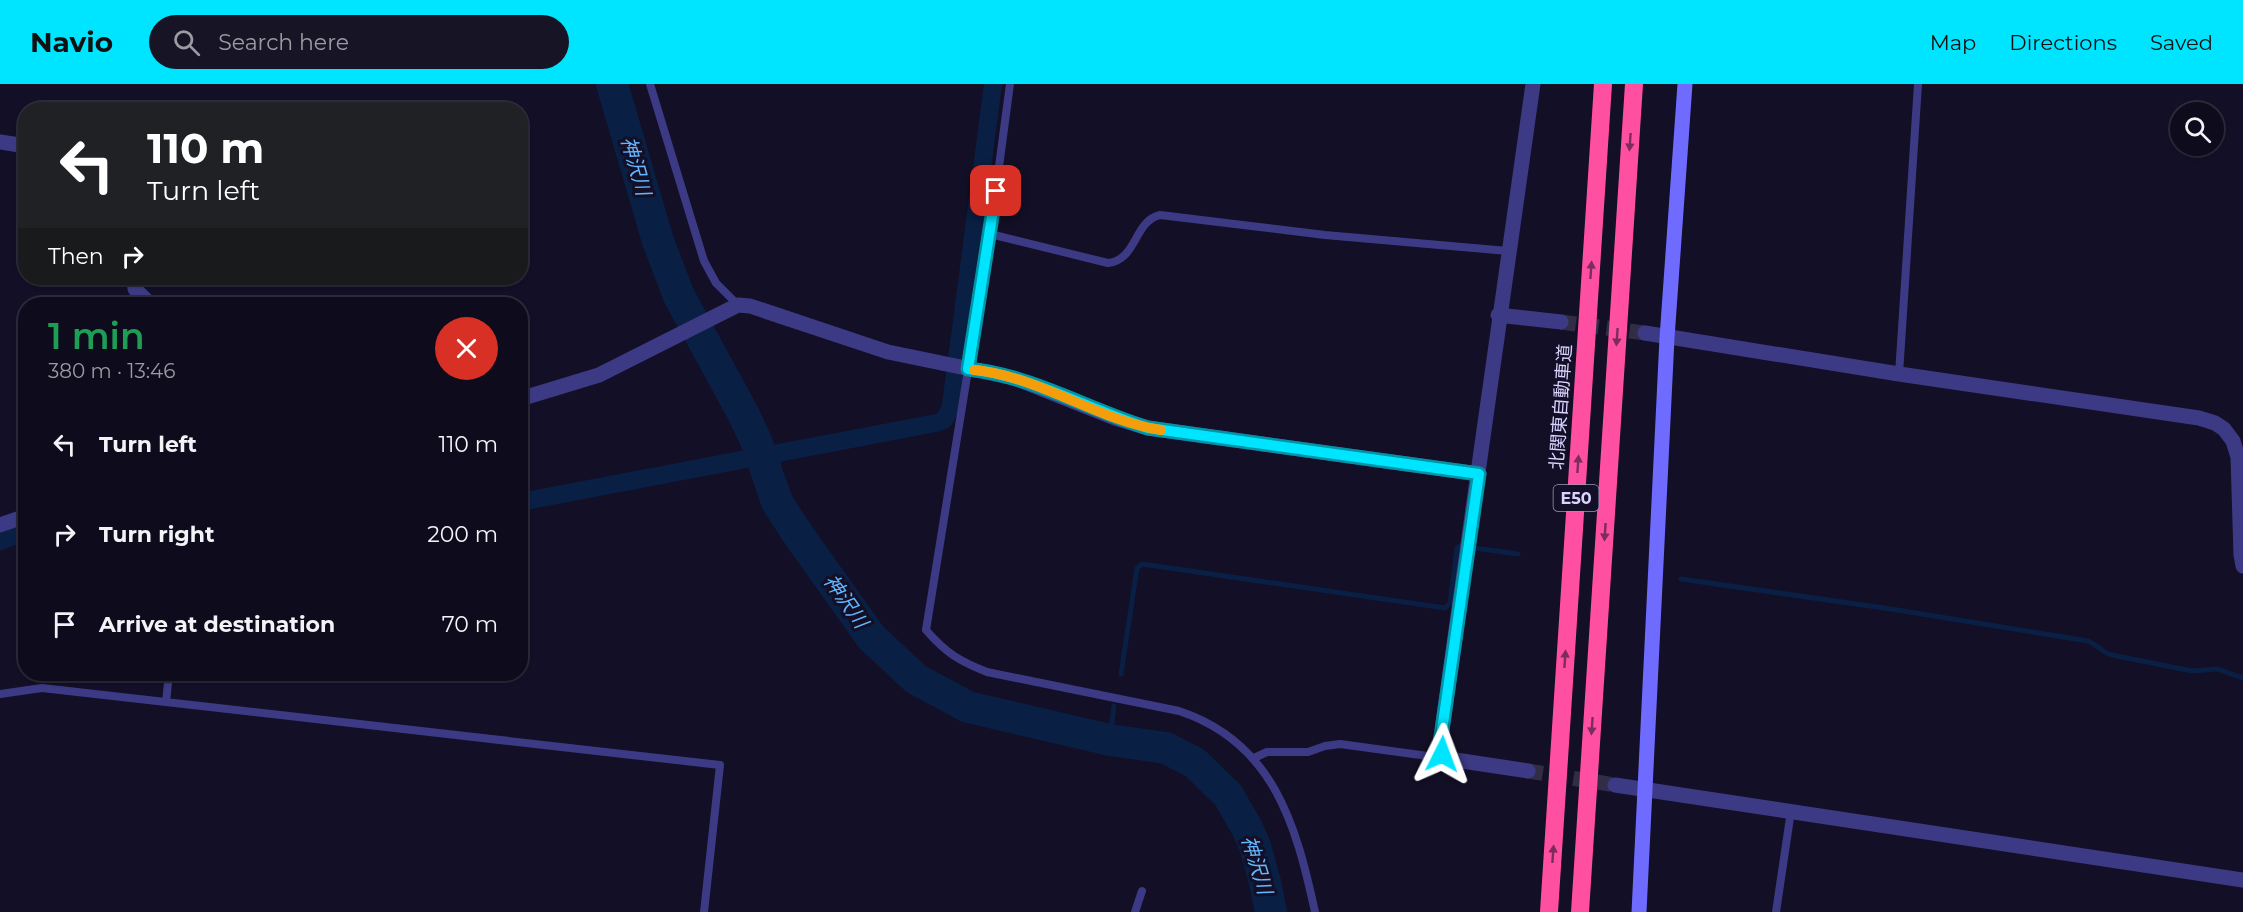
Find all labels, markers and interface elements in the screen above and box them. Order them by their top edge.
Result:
search box [149,15,569,69]
text: Navio [30,25,113,59]
icon: search [170,26,203,59]
text: Search here [218,29,349,56]
text: Map [1930,30,1976,55]
text: Directions [2009,30,2117,55]
text: Saved [2150,30,2213,55]
map controls [2170,102,2224,156]
button: search [2170,102,2224,156]
text: 110 m [147,122,264,174]
icon: left [48,126,126,204]
one-way arrow [1626,133,1635,152]
water label: 神沢川 [616,134,656,200]
pin [970,165,1021,216]
text: Turn left [147,174,260,207]
icon: arrive [979,174,1012,207]
icon: right [116,240,149,273]
text: Then [48,243,104,270]
one-way arrow [1586,260,1596,279]
text: 1 min [48,314,145,358]
button: close [435,317,498,380]
one-way arrow [1613,327,1622,346]
street label: 北関東自動車道 [1546,343,1576,471]
text: 380 m · 13:46 [48,359,175,383]
icon: left [48,428,81,461]
text: Turn left [99,431,197,458]
text: 110 m [438,431,498,458]
one-way arrow [1574,455,1583,474]
road number: E50 [1554,485,1598,511]
icon: right [48,518,81,551]
text: Turn right [99,521,214,548]
text: 200 m [427,521,498,548]
one-way arrow [1600,522,1609,541]
water label: 神沢川 [819,570,874,634]
icon: arrive [48,608,81,641]
text: Arrive at destination [99,611,335,638]
text: 70 m [442,611,498,638]
one-way arrow [1561,650,1570,669]
one-way arrow [1588,717,1597,736]
position arrow [1410,722,1474,786]
water label: 神沢川 [1237,833,1278,899]
one-way arrow [1548,844,1557,863]

